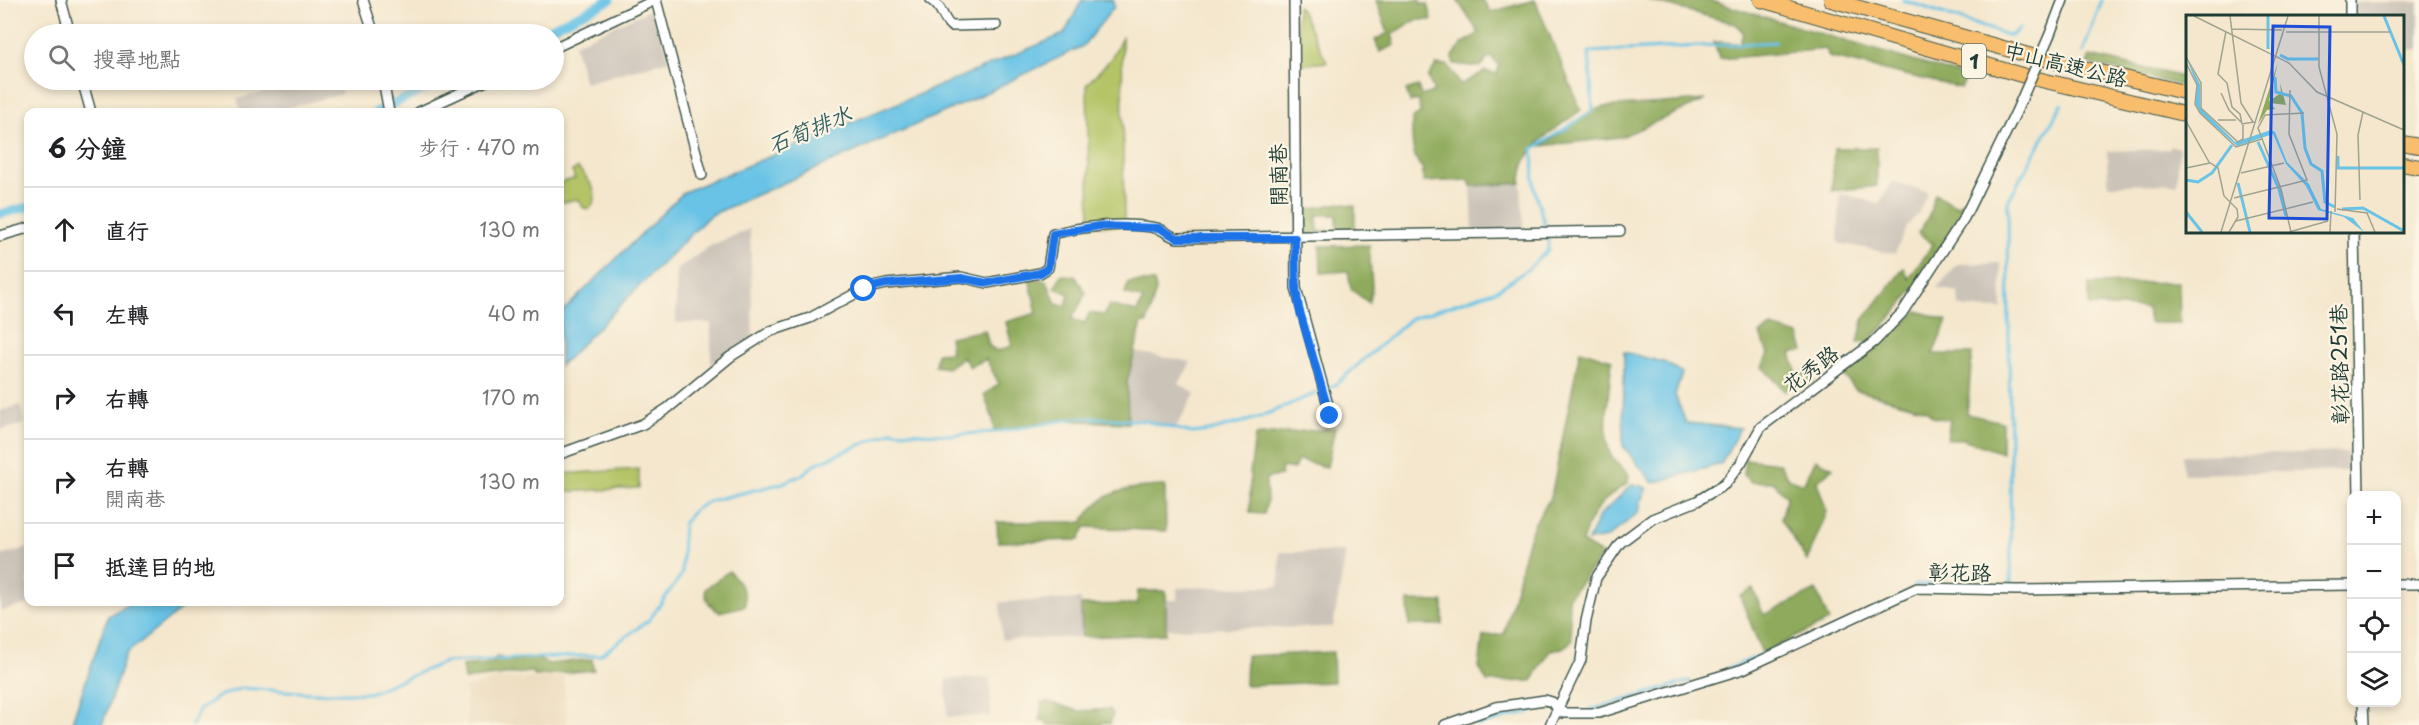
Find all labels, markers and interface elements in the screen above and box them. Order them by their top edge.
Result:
inset map [2186,15,2404,232]
search box [24,24,564,90]
street label: 中山高速公路 [2001,32,2131,94]
icon: search [45,41,78,74]
text: 搜尋地點 [93,41,181,74]
road number: 1 [1962,44,1986,78]
water label: 石筍排水 [762,95,857,160]
text: 6 分鐘 [48,128,127,167]
text: 步行 · 470 m [419,132,540,162]
street label: 開南巷 [1260,143,1294,207]
icon: ahead [48,213,81,246]
text: 直行 [105,213,149,246]
text: 130 m [480,214,540,244]
route start [850,275,876,301]
icon: left [48,297,81,330]
text: 左轉 [105,297,149,330]
text: 40 m [488,298,540,328]
street label: 彰花路251巷 [2321,303,2355,425]
street label: 花秀路 [1775,336,1845,400]
icon: right [48,381,81,414]
text: 右轉 [105,381,149,414]
text: 170 m [482,382,540,412]
route end [1316,402,1342,428]
text: 右轉 [105,450,149,483]
icon: right [48,465,81,498]
text: 130 m [480,466,540,496]
text: 開南巷 [105,483,165,513]
map controls [2347,491,2401,707]
button: + [2347,491,2401,545]
button: − [2347,545,2401,599]
icon: arrive [48,549,81,582]
text: 抵達目的地 [105,549,215,582]
street label: 彰花路 [1928,554,1992,588]
button: locate [2347,599,2401,653]
button: layers [2347,653,2401,707]

